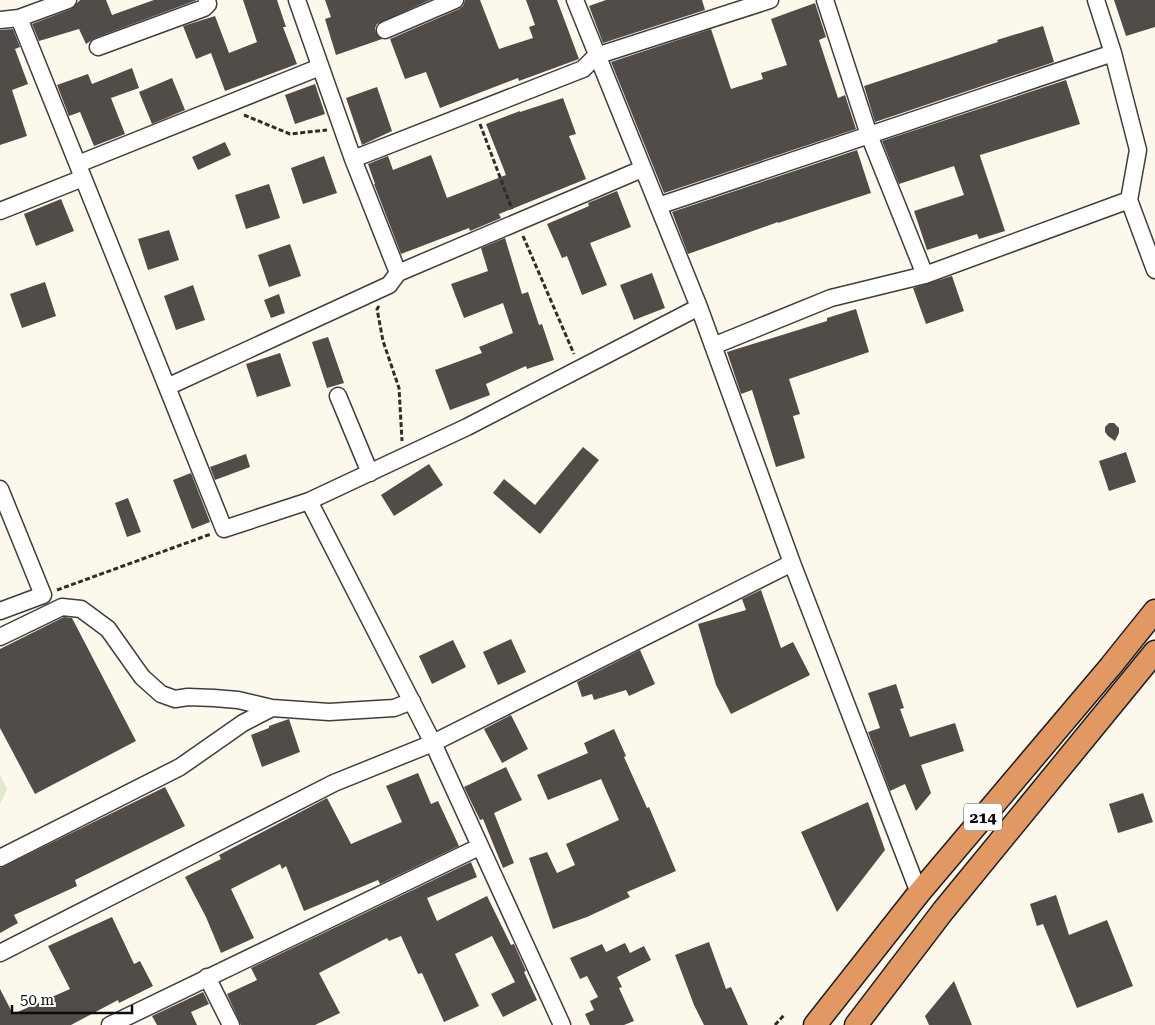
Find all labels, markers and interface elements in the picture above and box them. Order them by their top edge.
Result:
road number: 214 [964,804,1002,830]
scale bar [12,982,132,1014]
text: 50 m [20,991,55,1009]

